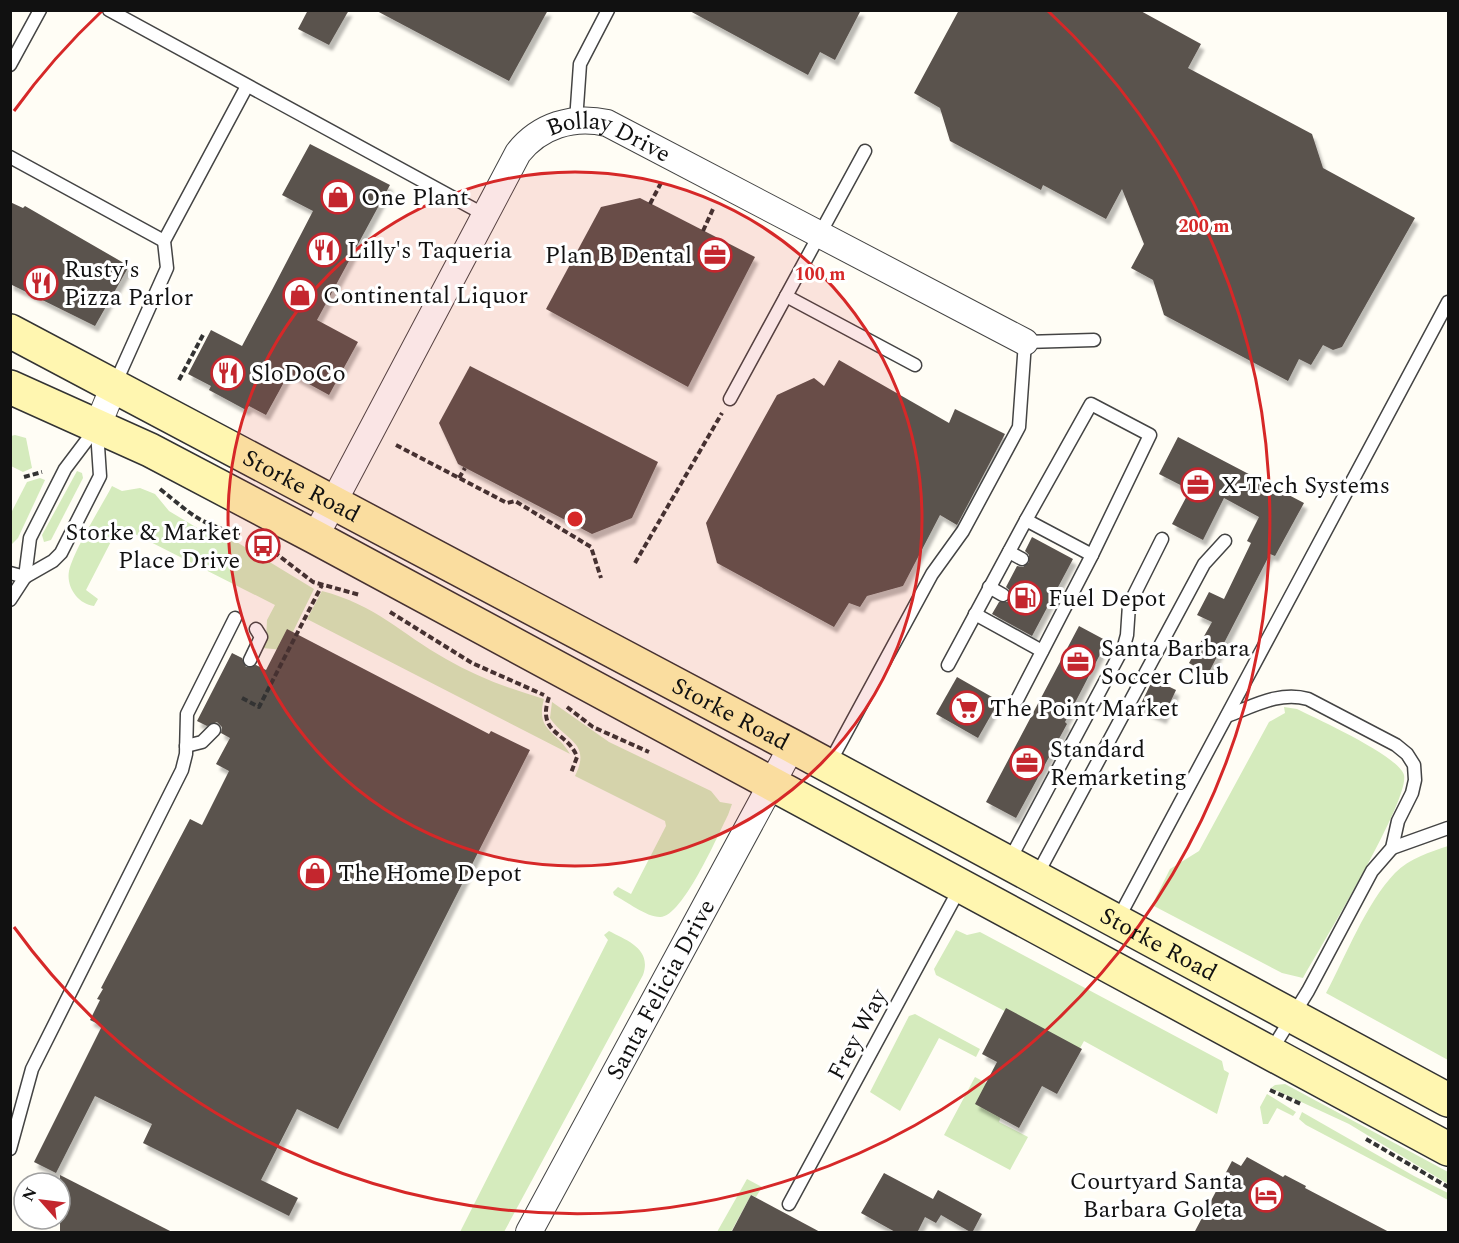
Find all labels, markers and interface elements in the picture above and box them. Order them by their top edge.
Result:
street label: Bollay Drive [541,103,677,172]
shop icon: One Plant [320,179,356,215]
place label: One Plant [361,180,469,216]
text: 200 m [1178,213,1230,240]
restaurant icon: Lilly's Taqueria [306,232,342,268]
place label: Lilly's Taqueria [347,233,512,269]
office icon: Plan B Dental [697,237,733,273]
place label: Plan B Dental [545,238,692,274]
place label: Rusty's Pizza Parlor [64,252,193,316]
text: 100 m [794,261,846,288]
restaurant icon: Rusty's Pizza Parlor [23,265,59,301]
shop icon: Continental Liquor [282,277,318,313]
place label: Continental Liquor [323,278,528,314]
restaurant icon: SloDoCo [210,355,246,391]
place label: SloDoCo [251,356,346,392]
street label: Storke Road [236,441,366,533]
office icon: X-Tech Systems [1180,467,1216,503]
place label: X-Tech Systems [1221,468,1390,504]
centre of rings [565,509,585,529]
place label: Storke & Market Place Drive [66,515,240,579]
bus stop icon: Storke & Market Place Drive [245,528,281,564]
fuel station icon: Fuel Depot [1007,580,1043,616]
place label: Fuel Depot [1048,581,1166,617]
place label: Santa Barbara Soccer Club [1101,631,1250,695]
office icon: Santa Barbara Soccer Club [1060,644,1096,680]
street label: Storke Road [665,668,796,760]
supermarket icon: The Point Market [949,690,985,726]
place label: The Point Market [990,691,1179,727]
place label: Standard Remarketing [1050,732,1187,796]
office icon: Standard Remarketing [1009,745,1045,781]
shop icon: The Home Depot [297,855,333,891]
place label: The Home Depot [338,856,522,892]
street label: Santa Felicia Drive [598,893,725,1087]
street label: Storke Road [1093,898,1223,991]
street label: Frey Way [819,981,898,1087]
place label: Courtyard Santa Barbara Goleta [1070,1164,1243,1228]
north arrow [12,1171,72,1231]
hotel icon: Courtyard Santa Barbara Goleta [1248,1177,1284,1213]
text: N [16,1183,43,1206]

